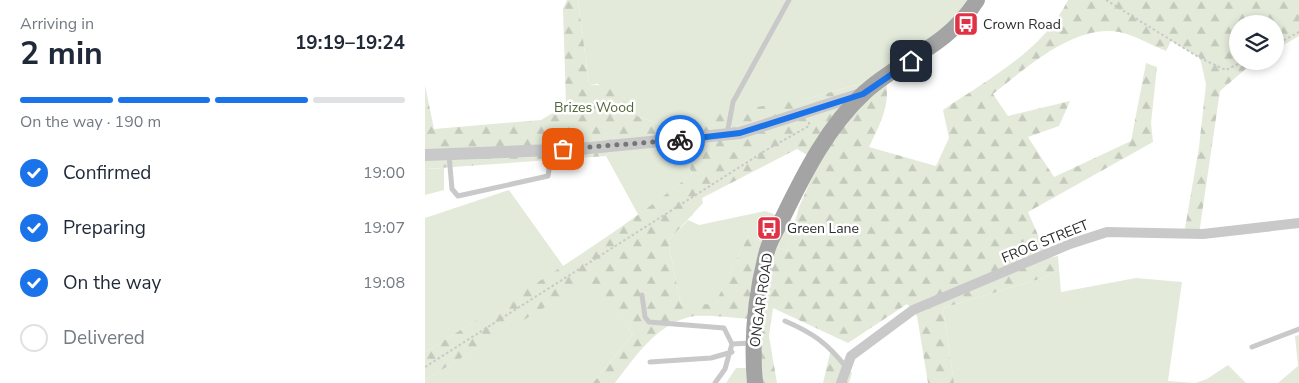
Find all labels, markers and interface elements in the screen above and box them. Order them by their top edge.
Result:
bus stop icon: Crown Road [953,11,979,37]
text: Arriving in [20,13,94,35]
place label: Crown Road [983,15,1061,34]
map controls [1229,15,1284,70]
button: layers [1229,15,1284,70]
text: 19:19–19:24 [295,30,405,56]
text: 2 min [20,32,103,75]
pin [890,40,932,82]
icon: home [897,47,925,75]
park label: Brizes Wood [554,98,634,117]
text: On the way · 190 m [20,111,161,133]
courier [655,115,705,165]
icon: bike [666,126,694,154]
pin [542,128,584,170]
icon: bag [549,135,577,163]
icon: check [20,159,48,187]
text: Confirmed [63,160,151,186]
text: 19:00 [363,162,405,184]
icon: check [20,214,48,242]
text: Preparing [63,215,146,241]
bus stop icon: Green Lane [756,215,782,241]
street label: FROG STREET [999,215,1092,268]
text: 19:07 [363,217,405,239]
place label: Green Lane [787,219,859,238]
street label: ONGAR ROAD [745,252,778,348]
icon: check [20,269,48,297]
text: On the way [63,270,161,296]
text: 19:08 [363,272,405,294]
text: Delivered [63,325,145,351]

